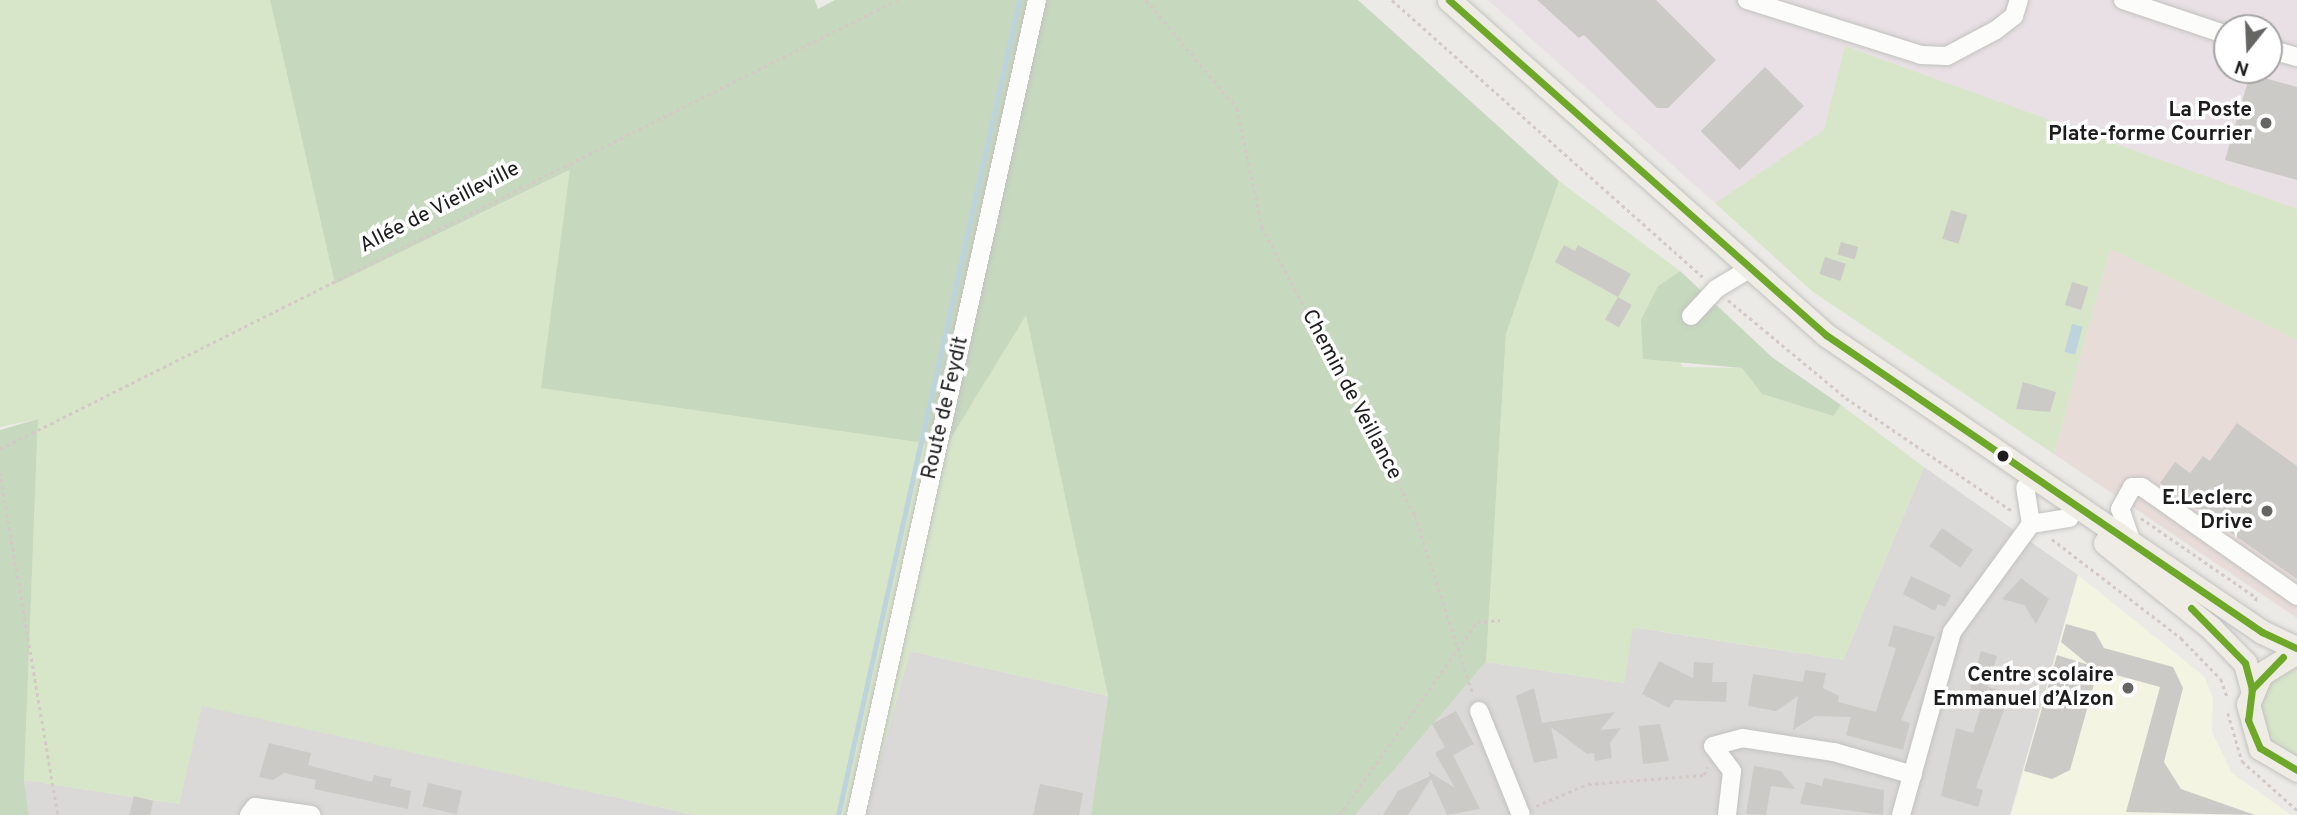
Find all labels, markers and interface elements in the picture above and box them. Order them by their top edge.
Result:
north arrow [2213,14,2283,84]
text: N [2232,54,2252,81]
place label: La Poste Plate-forme Courrier [2048,98,2252,148]
marker: La Poste Plate-forme Courrier [2258,115,2274,131]
street label: Allée de Vieilleville [356,157,524,259]
street label: Chemin de Veillance [1295,305,1407,485]
street label: Route de Feydit [917,334,975,482]
unlabelled marker [1996,449,2010,463]
place label: E.Leclerc Drive [2162,486,2253,536]
marker: E.Leclerc Drive [2259,503,2275,519]
place label: Centre scolaire Emmanuel d’Alzon [1933,663,2114,713]
marker: Centre scolaire Emmanuel d’Alzon [2120,680,2136,696]

